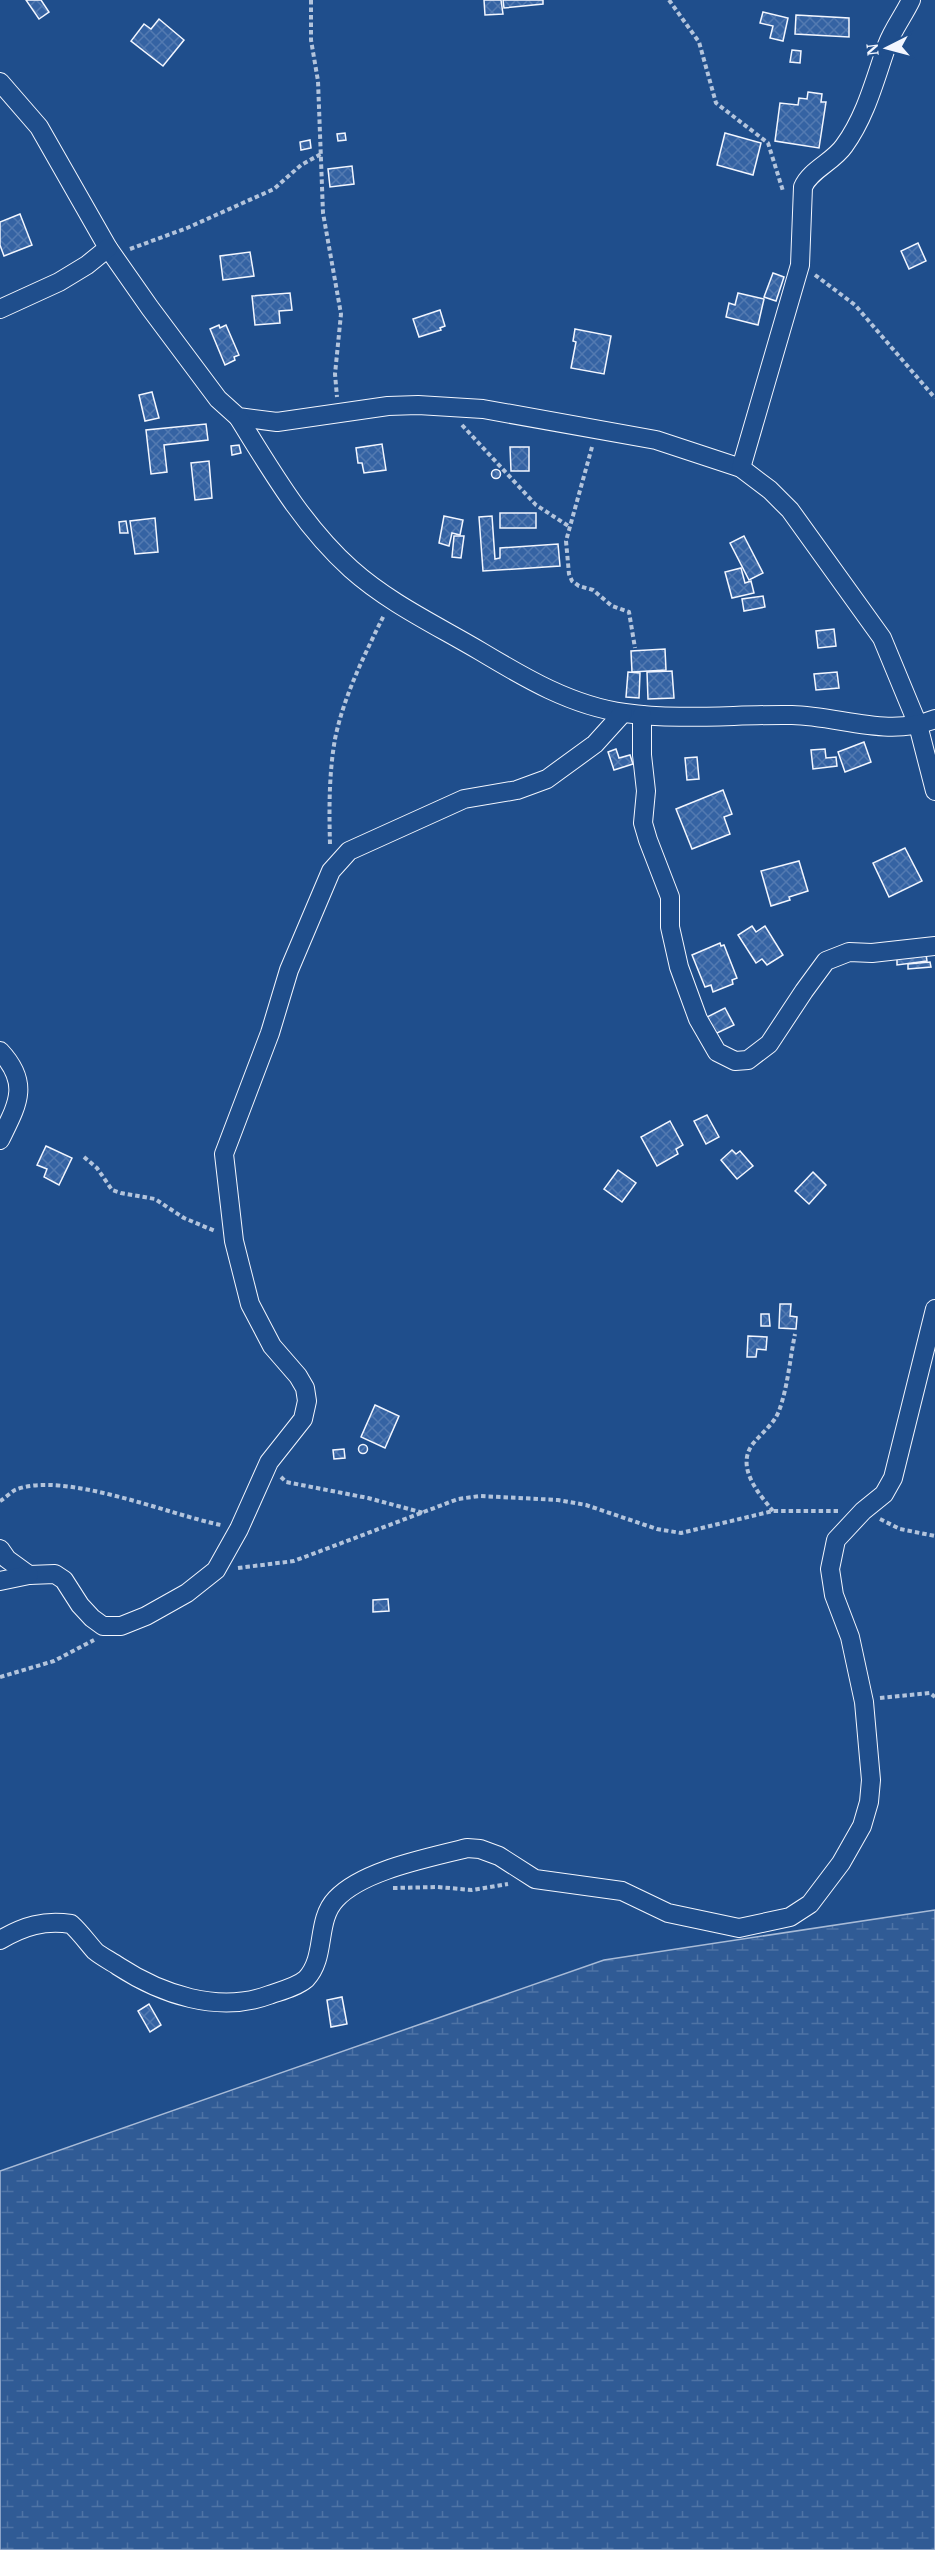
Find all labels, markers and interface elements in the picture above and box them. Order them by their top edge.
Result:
north arrow [857,18,917,78]
text: N [861,42,884,57]

